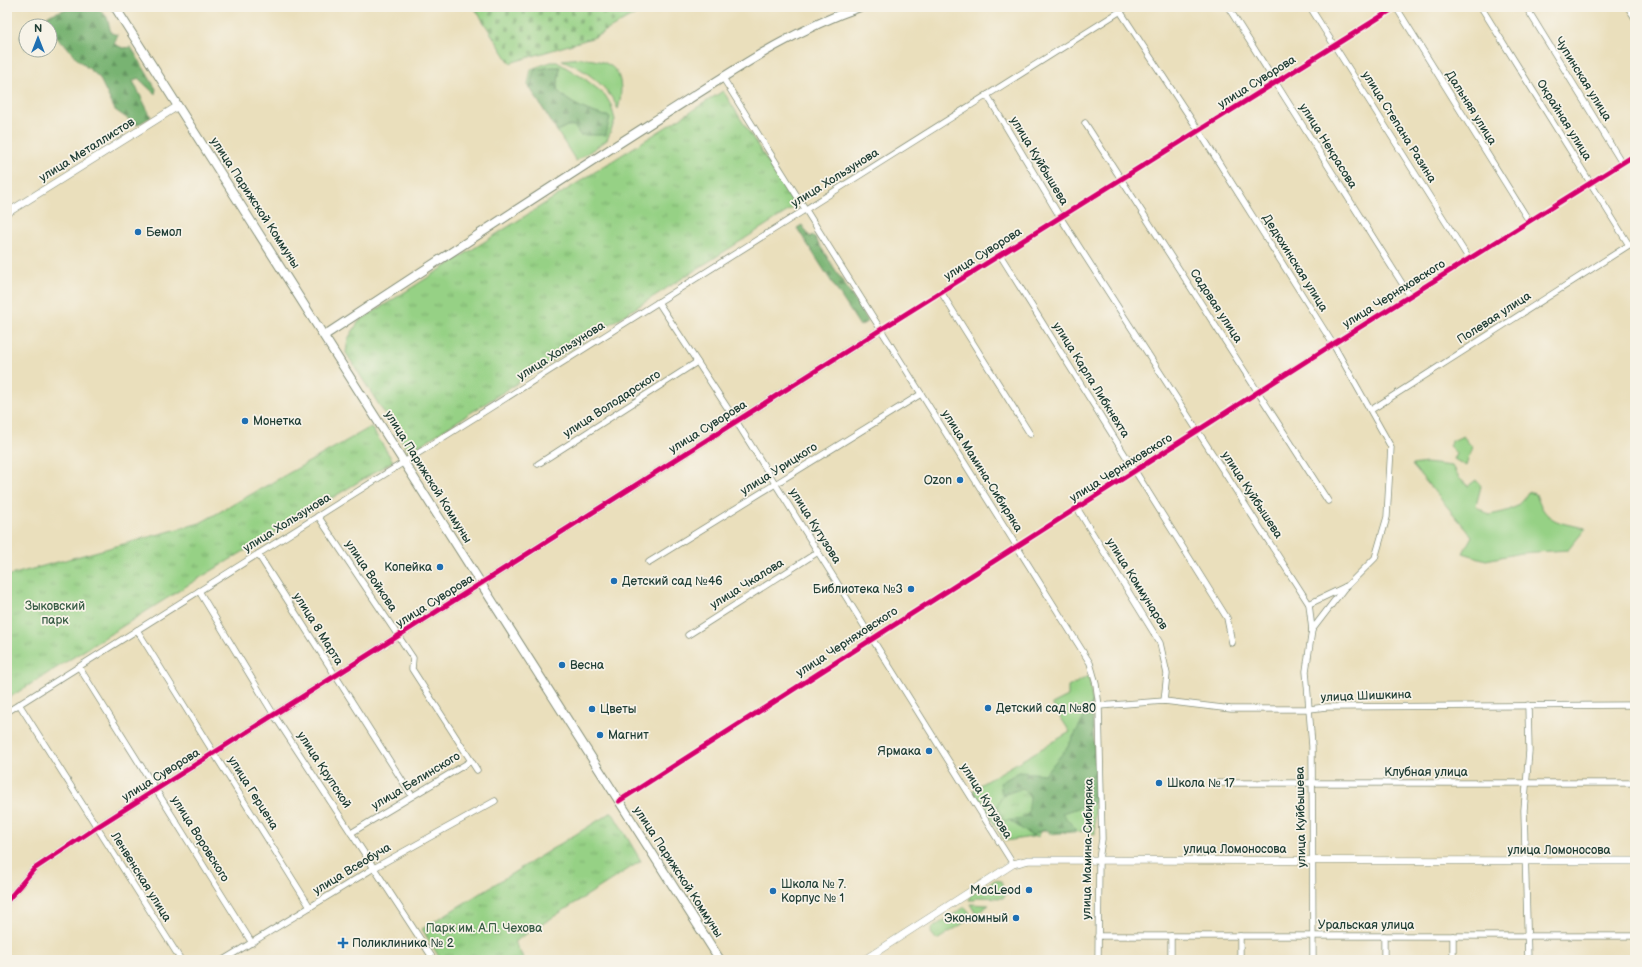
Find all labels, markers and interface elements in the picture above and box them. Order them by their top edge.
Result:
north arrow [18,18,58,58]
text: N [34,22,42,35]
street label: Чупинская улица [1551,34,1615,124]
street label: улица Суворова [1215,52,1299,112]
street label: улица Степана Разина [1358,68,1440,186]
street label: Дальняя улица [1442,68,1500,148]
street label: Окрайная улица [1533,77,1595,163]
street label: улица Некрасова [1296,101,1360,191]
street label: улица Металлистов [37,114,138,185]
street label: улица Куйбышева [1007,114,1071,208]
street label: улица Парижской Коммуны [207,135,303,271]
street label: улица Хользунова [788,145,882,211]
street label: Дедюхинская улица [1259,211,1331,315]
street label: улица Суворова [941,224,1025,284]
place label: Бемол [146,225,182,240]
marker: Бемол [133,227,143,237]
street label: улица Черняховского [1340,256,1448,332]
street label: Садовая улица [1186,266,1246,346]
street label: Полевая улица [1454,289,1534,347]
street label: улица Хользунова [514,318,608,384]
street label: улица Карла Либкнехта [1049,319,1133,441]
street label: улица Володарского [560,367,664,441]
street label: улица Суворова [666,397,750,457]
street label: улица Мамина-Сибиряка [938,407,1026,535]
street label: улица Парижской Коммуны [381,408,475,546]
place label: Монетка [253,414,302,429]
marker: Монетка [240,416,250,426]
street label: улица Черняховского [1067,430,1175,506]
street label: улица Урицкого [738,439,820,499]
street label: улица Куйбышева [1218,449,1286,541]
place label: Ozon [924,473,952,488]
marker: Ozon [955,475,965,485]
street label: улица Кутузова [786,485,844,567]
street label: улица Хользунова [240,490,334,556]
street label: улица Коммунаров [1103,536,1172,633]
street label: улица Войкова [342,537,400,615]
street label: улица Чкалова [707,555,787,613]
place label: Копейка [384,560,432,575]
marker: Копейка [435,562,445,572]
street label: улица Суворова [393,571,477,631]
place label: Детский сад №46 [622,574,723,589]
marker: Детский сад №46 [609,576,619,586]
place label: Библиотека №3 [813,582,903,597]
marker: Библиотека №3 [906,584,916,594]
street label: улица 8 Марта [290,590,346,668]
park label: Зыковский парк [25,599,85,628]
street label: улица Черняховского [793,604,901,680]
place label: Весна [570,658,604,673]
marker: Весна [557,660,567,670]
street label: улица Шишкина [1320,687,1412,705]
place label: Детский сад №80 [996,701,1096,716]
place label: Цветы [600,702,636,717]
marker: Детский сад №80 [983,703,993,713]
marker: Цветы [587,704,597,714]
place label: Магнит [608,728,649,743]
street label: улица Крупской [294,729,355,811]
marker: Магнит [595,730,605,740]
place label: Ярмака [878,744,921,759]
street label: улица Суворова [119,745,203,805]
marker: Ярмака [924,746,934,756]
street label: улица Белинского [369,749,463,813]
street label: улица Герцена [224,753,282,833]
street label: улица Кутузова [957,760,1015,842]
street label: Клубная улица [1384,765,1468,780]
street label: улица Куйбышева [1293,766,1309,868]
place label: Школа № 17 [1167,776,1235,791]
street label: улица Мамина-Сибиряка [1079,778,1097,920]
marker: Школа № 17 [1154,778,1164,788]
street label: улица Воровского [168,793,232,885]
street label: улица Парижской Коммуны [630,804,726,940]
street label: Ленвенская улица [107,828,175,925]
street label: улица Всеобуча [310,840,394,898]
street label: улица Ломоносова [1183,842,1287,857]
street label: улица Ломоносова [1507,843,1611,858]
place label: Школа № 7. Корпус № 1 [781,877,846,906]
place label: MacLeod [970,883,1021,898]
marker: MacLeod [1024,885,1034,895]
marker: Школа № 7. Корпус № 1 [768,886,778,896]
place label: Экономный [944,911,1008,926]
marker: Экономный [1011,913,1021,923]
street label: Уральская улица [1318,918,1414,933]
park label: Парк им. А.П. Чехова [426,921,542,936]
place label: Поликлиника № 2 [352,936,454,951]
marker: Поликлиника № 2 [337,937,349,949]

